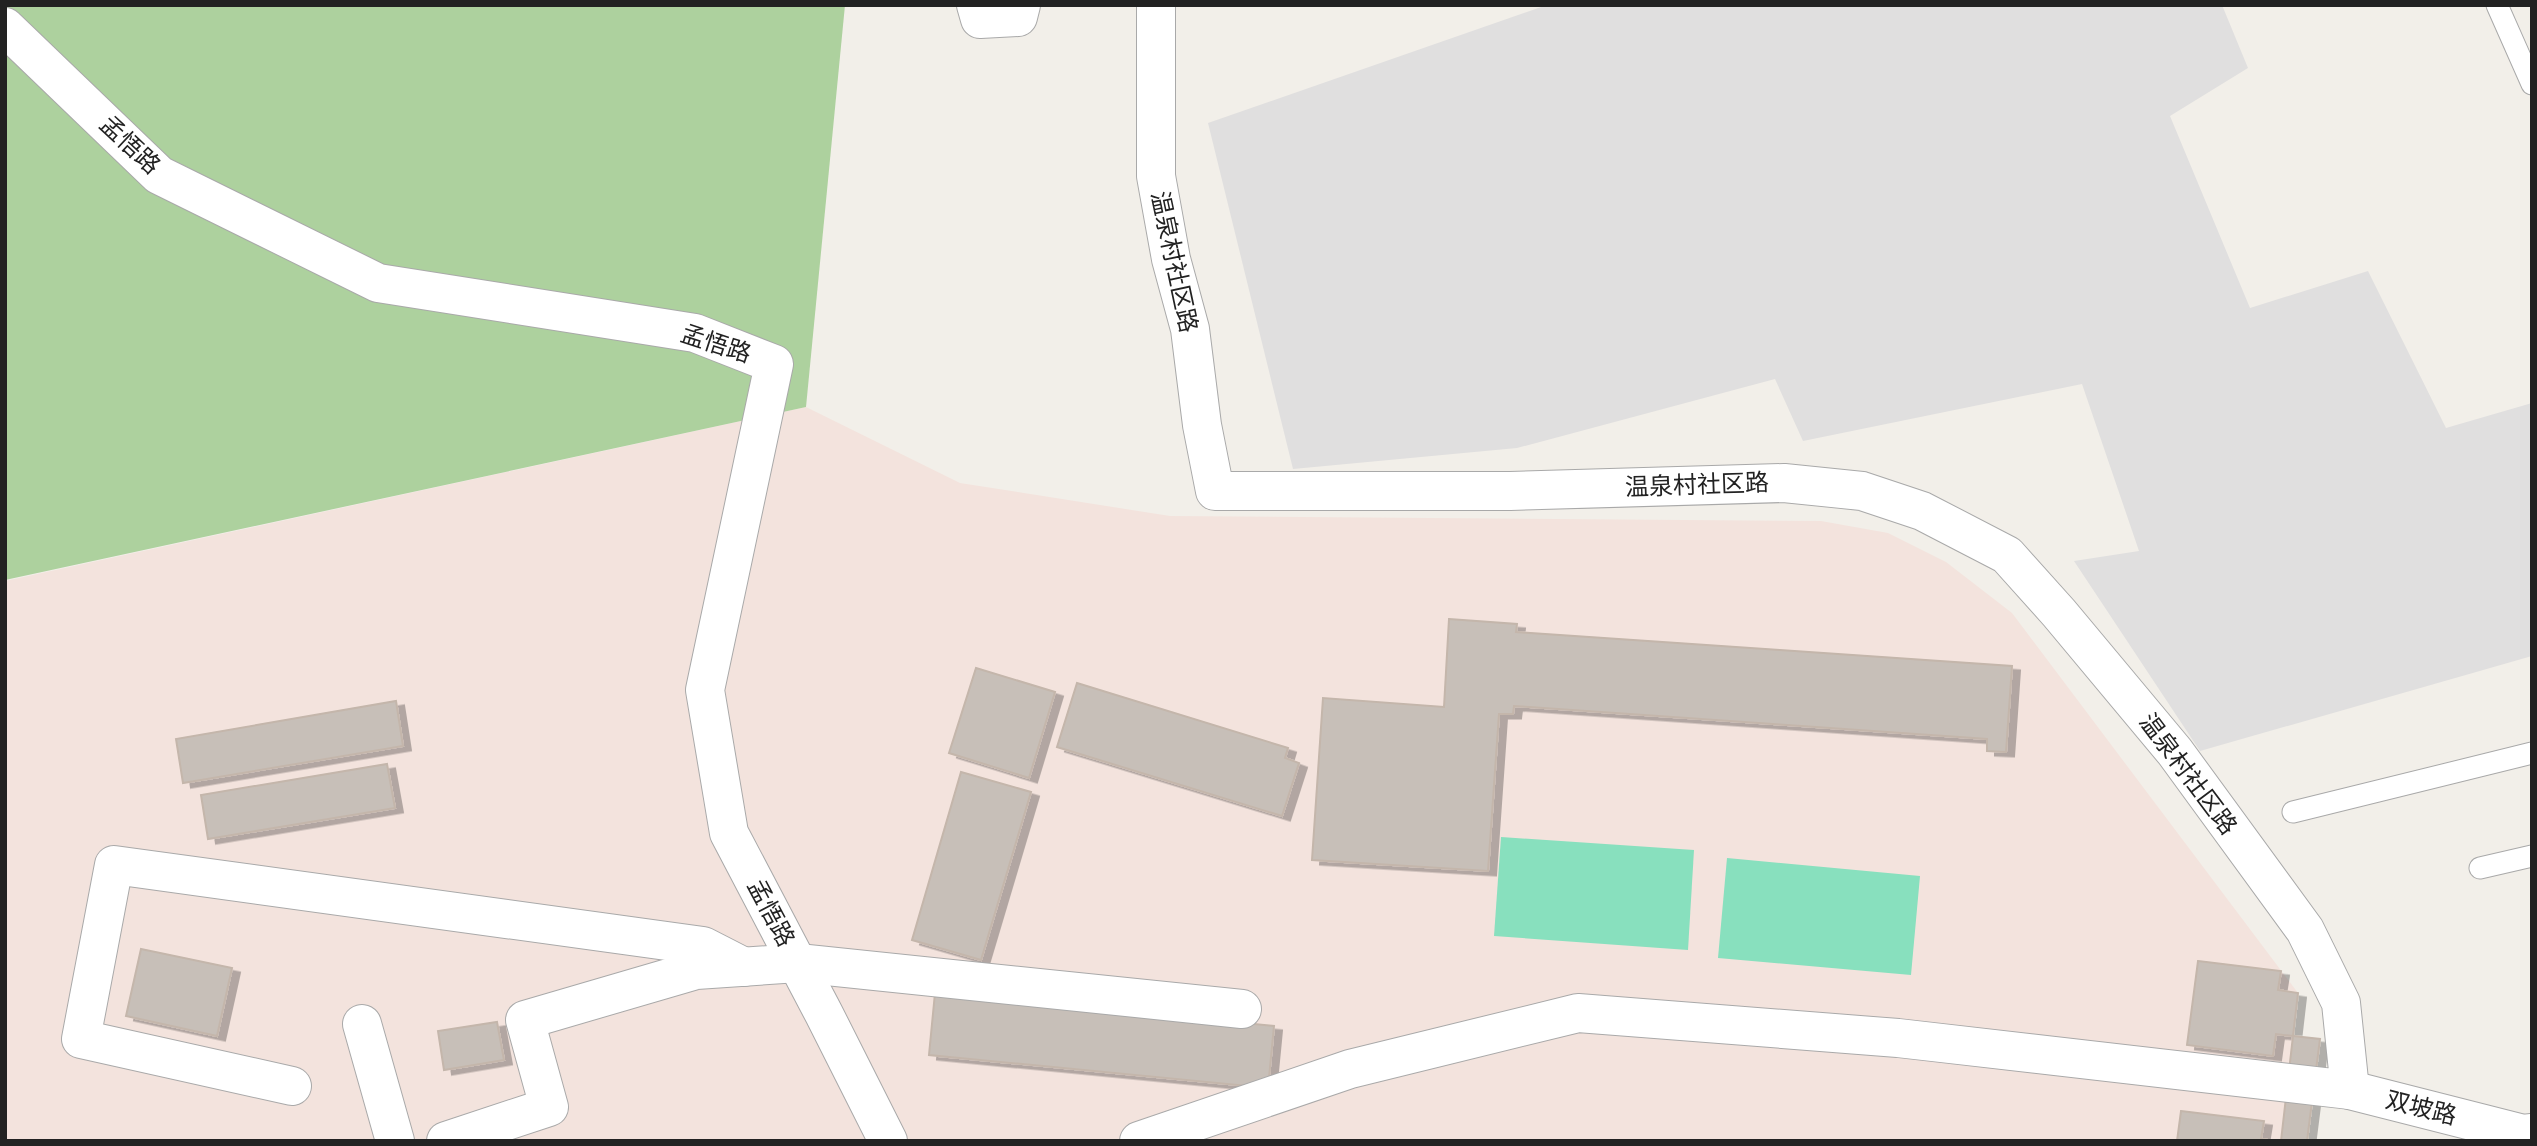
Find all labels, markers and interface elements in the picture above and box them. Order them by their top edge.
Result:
street label: 孟悟路 [93,107,169,181]
street label: 温泉村社区路 [1144,188,1207,336]
street label: 孟悟路 [677,316,756,369]
street label: 温泉村社区路 [1624,464,1769,503]
street label: 温泉村社区路 [2133,706,2246,841]
street label: 孟悟路 [741,873,804,952]
street label: 双坡路 [2382,1082,2460,1131]

